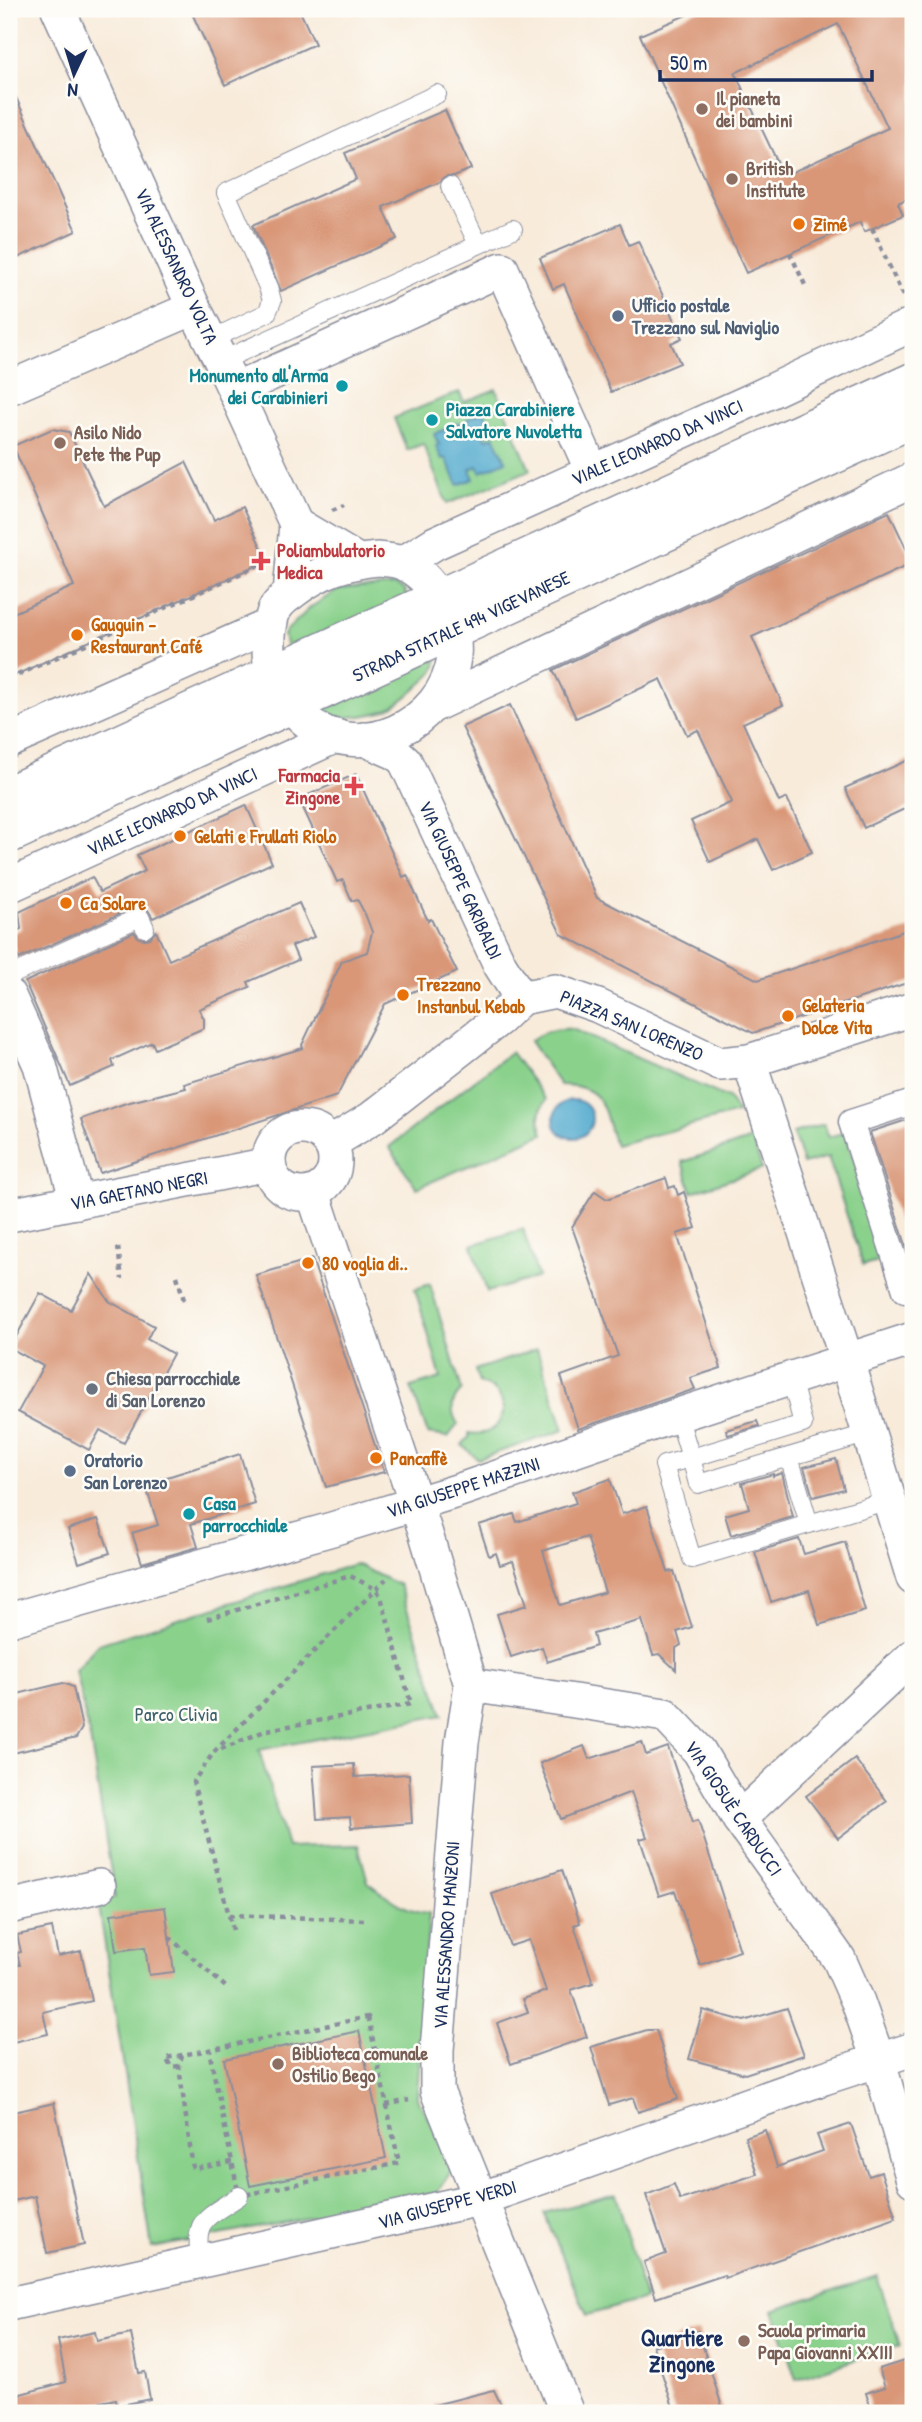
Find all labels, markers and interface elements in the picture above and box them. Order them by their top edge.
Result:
north arrow [38,38,108,108]
scale bar [660,38,871,82]
text: 50 m [670,48,707,77]
text: N [67,78,79,104]
place label: Il pianeta dei bambini [716,85,793,133]
marker: Il pianeta dei bambini [694,101,710,117]
place label: British Institute [746,155,806,203]
marker: British Institute [724,171,740,187]
street label: VIA ALESSANDRO VOLTA [129,184,225,348]
place label: Zimé [813,211,848,237]
marker: Zimé [791,216,807,232]
place label: Ufficio postale Trezzano sul Naviglio [631,292,780,341]
marker: Ufficio postale Trezzano sul Naviglio [610,308,626,324]
place label: Monumento all'Arma dei Carabinieri [190,362,329,410]
marker: Monumento all'Arma dei Carabinieri [334,378,350,394]
street label: VIALE LEONARDO DA VINCI [567,392,747,492]
place label: Piazza Carabiniere Salvatore Nuvoletta [446,396,582,444]
marker: Piazza Carabiniere Salvatore Nuvoletta [424,412,440,428]
place label: Asilo Nido Pete the Pup [74,419,161,468]
marker: Asilo Nido Pete the Pup [52,435,68,451]
place label: Poliambulatorio Medica [277,537,385,585]
marker: Poliambulatorio Medica [251,551,271,571]
street label: STRADA STATALE 494 VIGEVANESE [348,564,574,688]
place label: Gauguin - Restaurant Café [91,611,203,659]
marker: Gauguin - Restaurant Café [69,627,85,643]
street label: VIALE LEONARDO DA VINCI [83,760,261,862]
place label: Farmacia Zingone [278,762,341,811]
marker: Farmacia Zingone [346,778,362,794]
street label: VIA GIUSEPPE GARIBALDI [413,797,509,963]
place label: Gelati e Frullati Riolo [194,823,337,849]
marker: Gelati e Frullati Riolo [172,828,188,844]
place label: Ca Solare [80,890,146,916]
marker: Ca Solare [58,895,74,911]
place label: Trezzano Instanbul Kebab [416,971,526,1019]
street label: PIAZZA SAN LORENZO [556,983,708,1067]
marker: Trezzano Instanbul Kebab [395,987,411,1003]
place label: Gelateria Dolce Vita [802,992,873,1040]
marker: Gelateria Dolce Vita [780,1008,796,1024]
street label: VIA GAETANO NEGRI [68,1164,210,1216]
place label: 80 voglia di.. [322,1250,408,1277]
marker: 80 voglia di.. [300,1255,316,1271]
place label: Chiesa parrocchiale di San Lorenzo [106,1365,241,1413]
marker: Chiesa parrocchiale di San Lorenzo [84,1381,100,1397]
place label: Pancaffè [390,1445,448,1471]
place label: Oratorio San Lorenzo [84,1447,167,1495]
marker: Pancaffè [368,1450,384,1466]
street label: VIA GIUSEPPE MAZZINI [383,1450,543,1524]
marker: Oratorio San Lorenzo [62,1463,78,1479]
place label: Casa parrocchiale [203,1490,288,1539]
marker: Casa parrocchiale [181,1506,197,1522]
park label: Parco Clivia [135,1701,218,1727]
street label: VIA GIOSUÈ CARDUCCI [679,1735,789,1881]
street label: VIA ALESSANDRO MANZONI [426,1840,466,2030]
place label: Biblioteca comunale Ostilio Bego [292,2040,429,2089]
marker: Biblioteca comunale Ostilio Bego [270,2056,286,2072]
street label: VIA GIUSEPPE VERDI [375,2173,519,2235]
place label: Scuola primaria Papa Giovanni XXIII [758,2317,893,2366]
district label: Quartiere Zingone [641,2322,724,2380]
marker: Scuola primaria Papa Giovanni XXIII [736,2333,752,2349]

